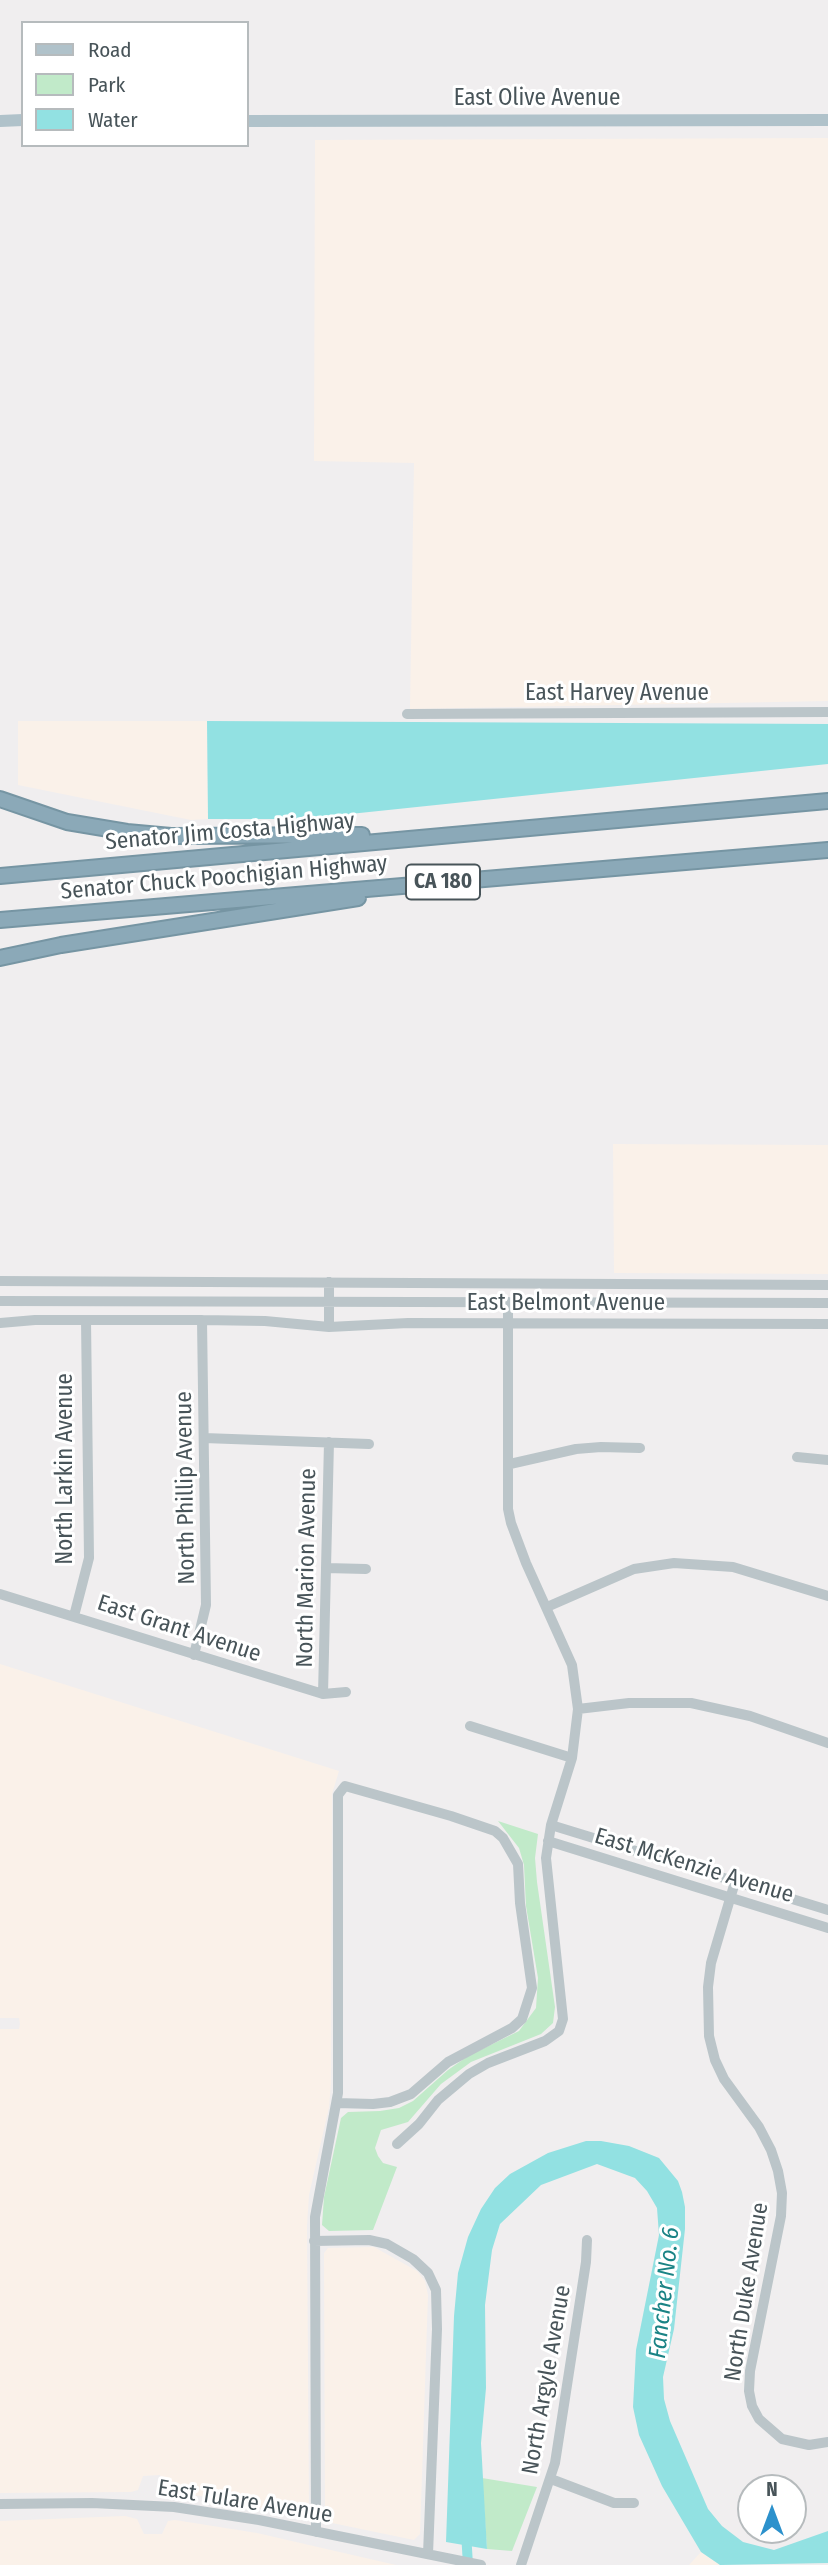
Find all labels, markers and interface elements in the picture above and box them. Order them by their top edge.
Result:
legend [21,21,248,147]
text: Road [88,37,132,63]
text: Park [88,72,125,98]
street label: East Olive Avenue [454,85,620,113]
text: Water [88,107,138,133]
street label: East Harvey Avenue [525,680,709,708]
street label: Senator Jim Costa Highway [104,807,356,857]
street label: Senator Chuck Poochigian Highway [60,850,388,906]
road number: CA 180 [406,864,480,900]
street label: East Belmont Avenue [467,1290,665,1318]
street label: North Larkin Avenue [52,1373,80,1565]
street label: North Phillip Avenue [171,1391,201,1585]
street label: North Marion Avenue [291,1468,323,1668]
street label: East Grant Avenue [94,1590,264,1668]
street label: East McKenzie Avenue [591,1823,797,1909]
street label: North Duke Avenue [719,2200,775,2384]
water label: Fancher No. 6 [644,2226,686,2360]
street label: North Argyle Avenue [517,2283,577,2477]
north arrow [737,2474,807,2544]
street label: East Tulare Avenue [156,2475,334,2529]
text: N [766,2478,778,2501]

